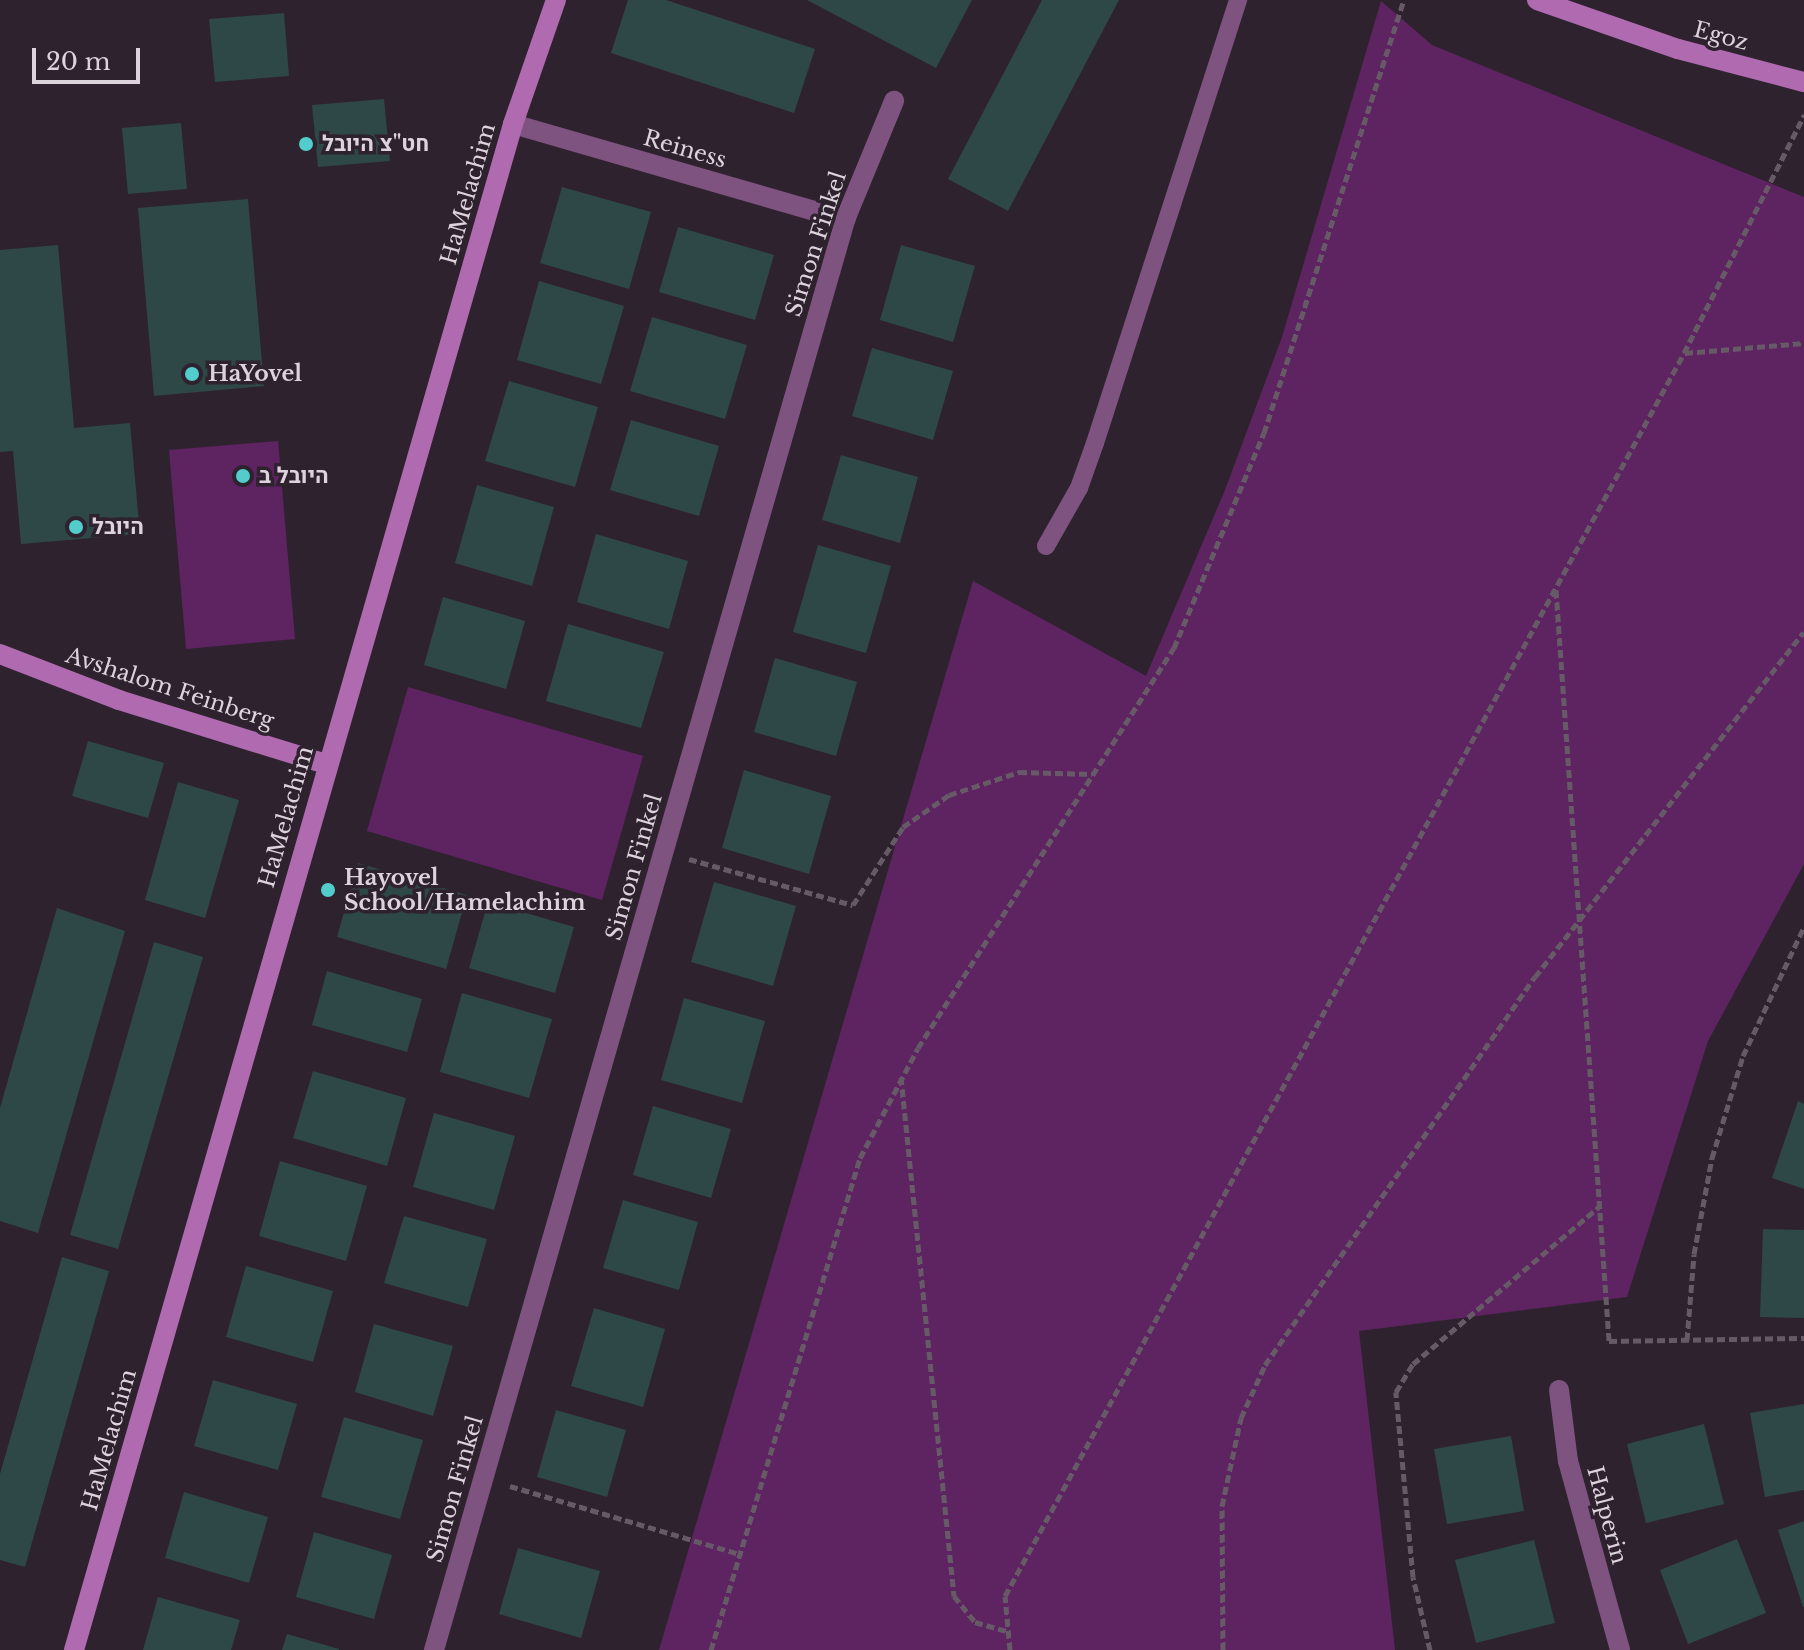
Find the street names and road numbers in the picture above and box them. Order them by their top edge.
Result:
street label: Egoz [1691,16,1751,56]
street label: HaMelachim [435,120,501,268]
street label: Reiness [640,125,730,173]
street label: Simon Finkel [780,168,852,320]
street label: Avshalom Feinberg [63,642,277,734]
street label: HaMelachim [253,743,319,891]
street label: Simon Finkel [600,791,668,943]
street label: HaMelachim [76,1366,142,1514]
street label: Simon Finkel [421,1413,489,1565]
street label: Halperin [1581,1463,1633,1567]

